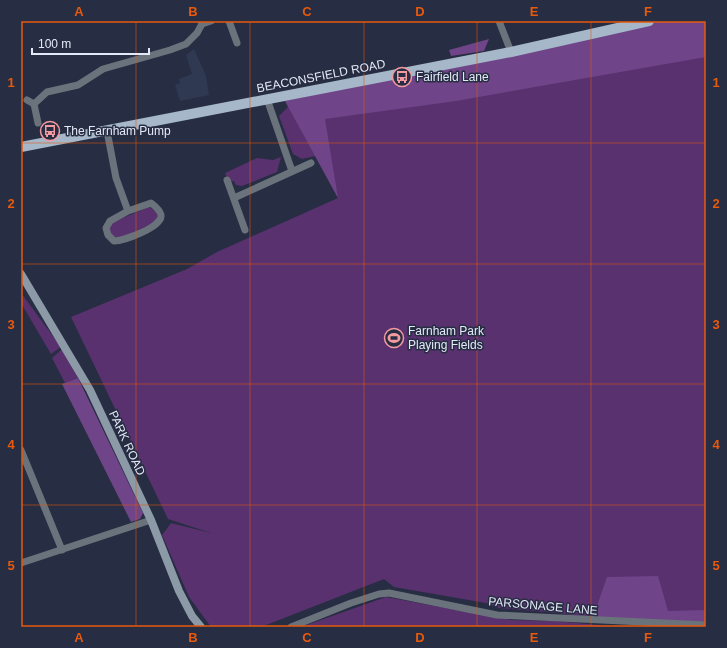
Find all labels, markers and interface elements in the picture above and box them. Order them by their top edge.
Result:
text: A [74,4,84,19]
text: B [188,4,198,19]
text: C [302,4,312,19]
text: D [415,4,425,19]
text: E [530,4,539,19]
text: F [644,4,652,19]
scale bar [32,30,149,56]
text: 100 m [38,37,71,51]
street label: BEACONSFIELD ROAD [256,57,387,95]
bus stop icon: Fairfield Lane [391,66,413,88]
place label: Fairfield Lane [416,70,489,84]
text: 1 [7,75,15,90]
text: 1 [712,75,720,90]
bus stop icon: The Farnham Pump [39,120,61,142]
place label: The Farnham Pump [64,124,171,138]
text: 2 [7,196,15,211]
text: 2 [712,196,720,211]
text: 3 [7,317,15,332]
text: 3 [712,317,720,332]
place label: Farnham Park Playing Fields [408,324,485,352]
sports icon: Farnham Park Playing Fields [383,327,405,349]
street label: PARK ROAD [106,408,148,478]
text: 4 [7,437,15,452]
text: 4 [712,437,720,452]
text: 5 [7,558,15,573]
text: 5 [712,558,720,573]
street label: PARSONAGE LANE [488,594,598,618]
text: A [74,630,84,645]
text: B [188,630,198,645]
text: C [302,630,312,645]
text: D [415,630,425,645]
text: E [530,630,539,645]
text: F [644,630,652,645]

